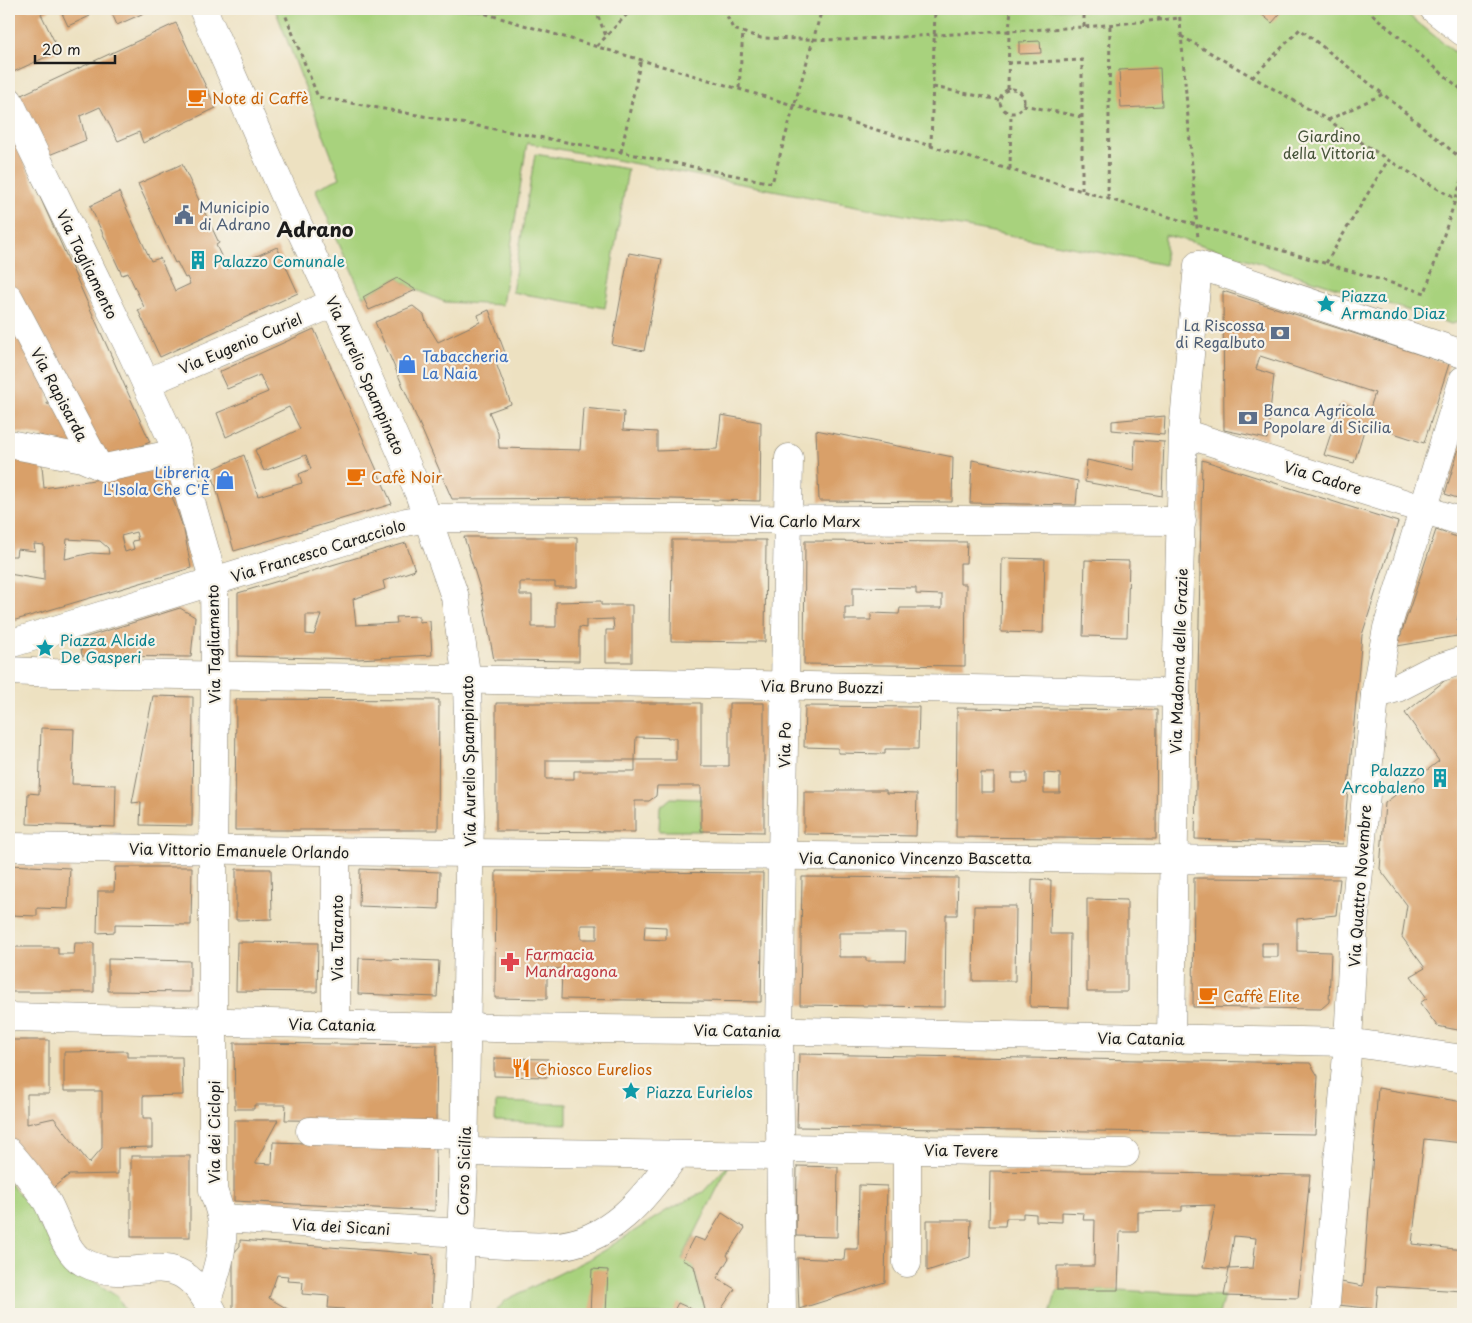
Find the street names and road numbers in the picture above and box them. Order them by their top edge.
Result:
street label: Via Tagliamento [52,205,124,323]
street label: Via Aurelio Spampinato [321,292,411,458]
street label: Via Eugenio Curiel [175,307,305,379]
street label: Via Rapisarda [26,343,95,445]
street label: Via Cadore [1281,454,1365,500]
street label: Via Carlo Marx [750,509,860,532]
street label: Via Francesco Caracciolo [228,512,408,588]
street label: Via Madonna delle Grazie [1163,568,1193,754]
street label: Via Tagliamento [200,584,226,704]
street label: Via Bruno Buozzi [760,673,884,699]
street label: Via Aurelio Spampinato [455,675,481,847]
street label: Via Po [772,722,796,768]
street label: Via Quattro Novembre [1342,804,1376,968]
street label: Via Vittorio Emanuele Orlando [129,837,349,863]
street label: Via Canonico Vincenzo Bascetta [799,846,1032,869]
street label: Via Taranto [325,895,348,981]
street label: Via Catania [288,1012,376,1036]
street label: Via Catania [693,1018,781,1042]
street label: Via Catania [1097,1026,1185,1050]
street label: Via dei Ciclopi [202,1080,225,1184]
street label: Corso Sicilia [450,1125,476,1216]
street label: Via Tevere [924,1138,998,1162]
street label: Via dei Sicani [291,1212,391,1240]

